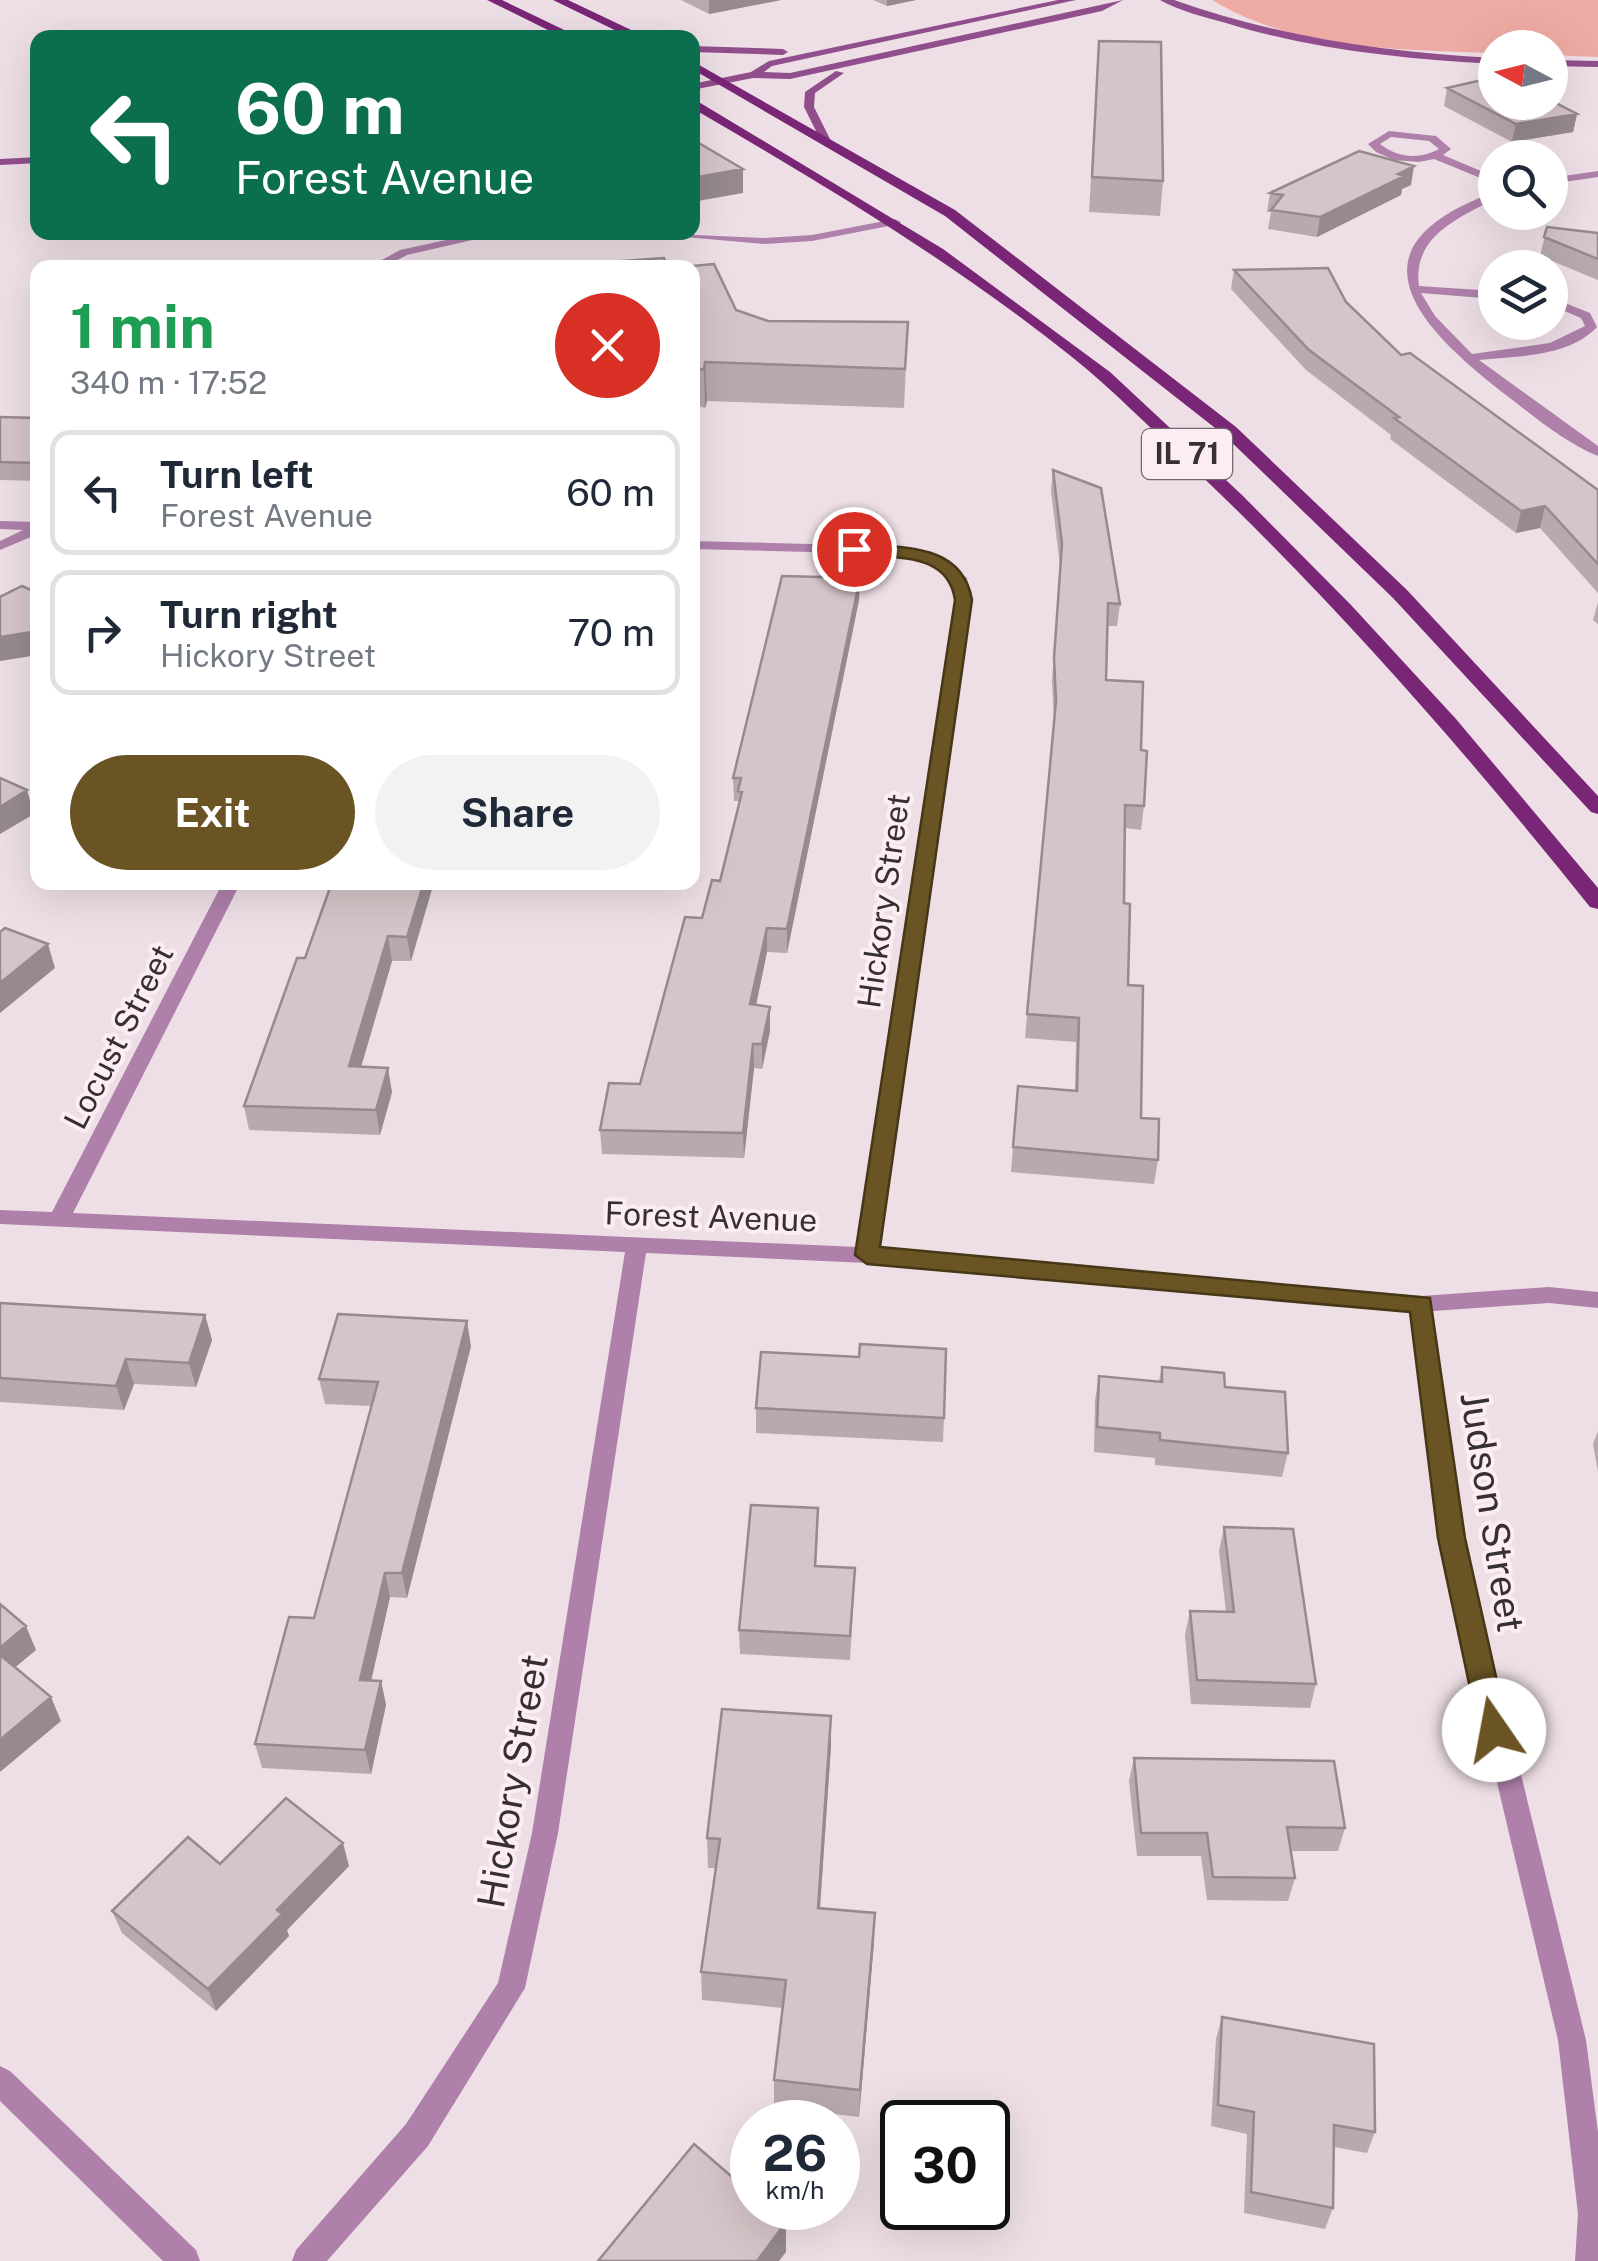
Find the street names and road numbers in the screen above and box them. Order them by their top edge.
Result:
road number: IL 71 [1142,429,1232,479]
street label: Hickory Street [850,791,917,1011]
street label: Locust Street [56,939,181,1135]
street label: Forest Avenue [604,1194,818,1239]
street label: Judson Street [1451,1389,1534,1635]
street label: Hickory Street [468,1651,557,1911]

